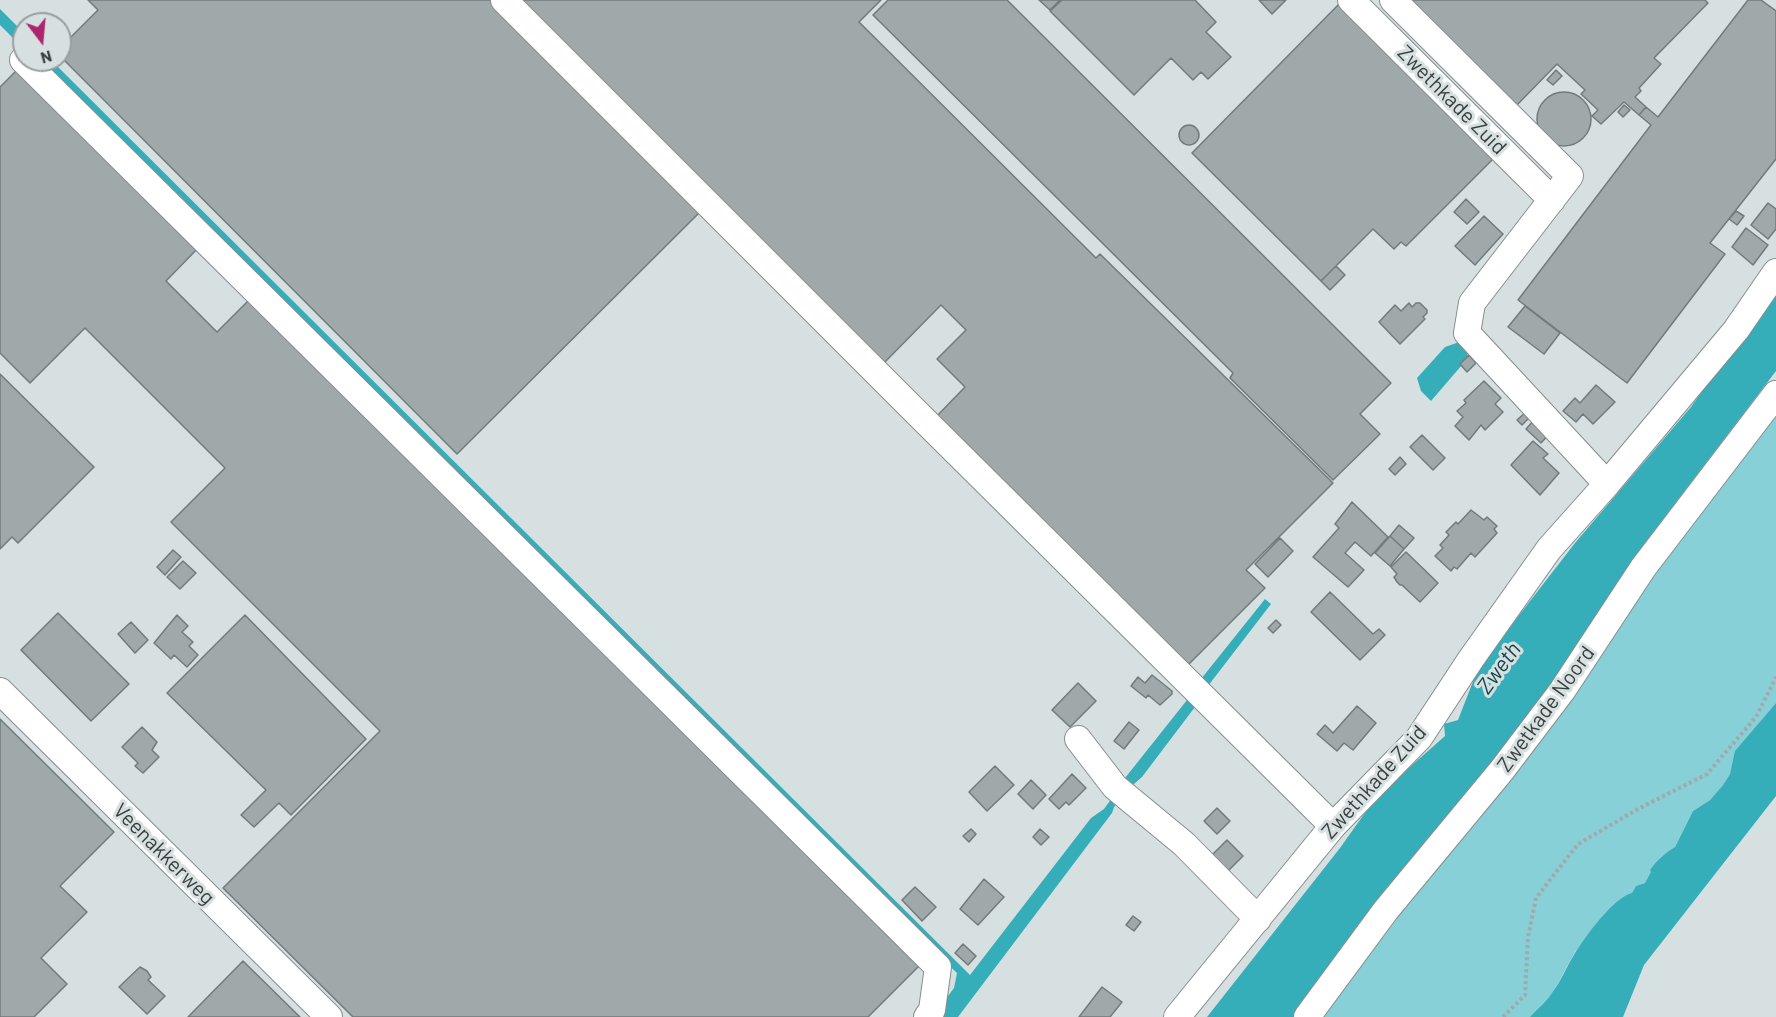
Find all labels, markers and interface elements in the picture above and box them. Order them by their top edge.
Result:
north arrow [12,12,72,72]
street label: Zwethkade Zuid [1392,40,1512,160]
text: N [39,47,54,68]
water label: Zweth [1472,637,1526,699]
street label: Zwetkade Noord [1492,641,1600,777]
street label: Zwethkade Zuid [1317,720,1431,844]
street label: Veenakkerweg [108,798,220,910]

